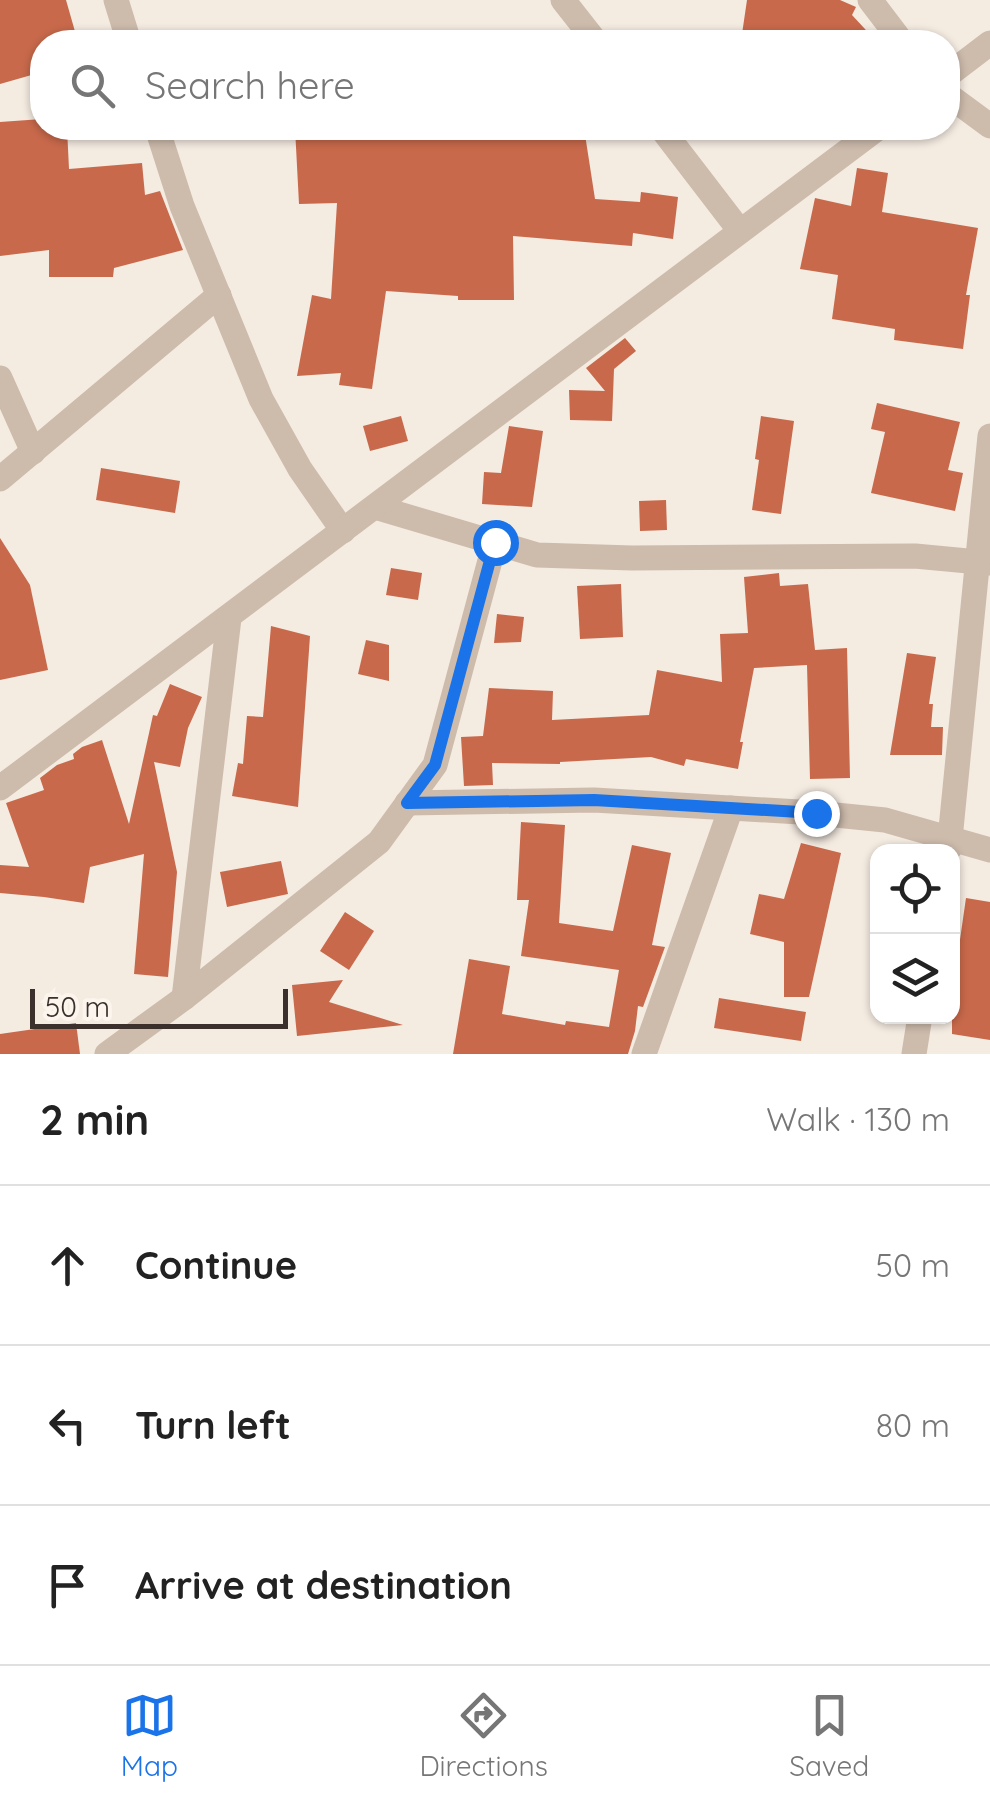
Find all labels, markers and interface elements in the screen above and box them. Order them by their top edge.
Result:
search box [30,30,960,140]
icon: search [65,58,120,113]
text: Search here [145,61,355,109]
route start [473,520,519,566]
route end [794,791,840,837]
map controls [870,844,960,1024]
button: locate [870,844,960,934]
button: layers [870,934,960,1024]
scale bar [30,984,288,1028]
text: 50 m [45,989,110,1024]
text: 2 min [40,1093,149,1146]
text: Walk · 130 m [766,1099,950,1139]
icon: ahead [40,1238,95,1293]
text: Continue [135,1241,297,1289]
text: 50 m [876,1245,950,1285]
icon: left [40,1398,95,1453]
text: Turn left [135,1401,291,1449]
text: 80 m [876,1405,950,1445]
icon: arrive [40,1558,95,1613]
text: Arrive at destination [135,1561,512,1609]
tab: Map [121,1688,178,1783]
tab: Directions [419,1688,548,1783]
tab: Saved [789,1688,869,1783]

